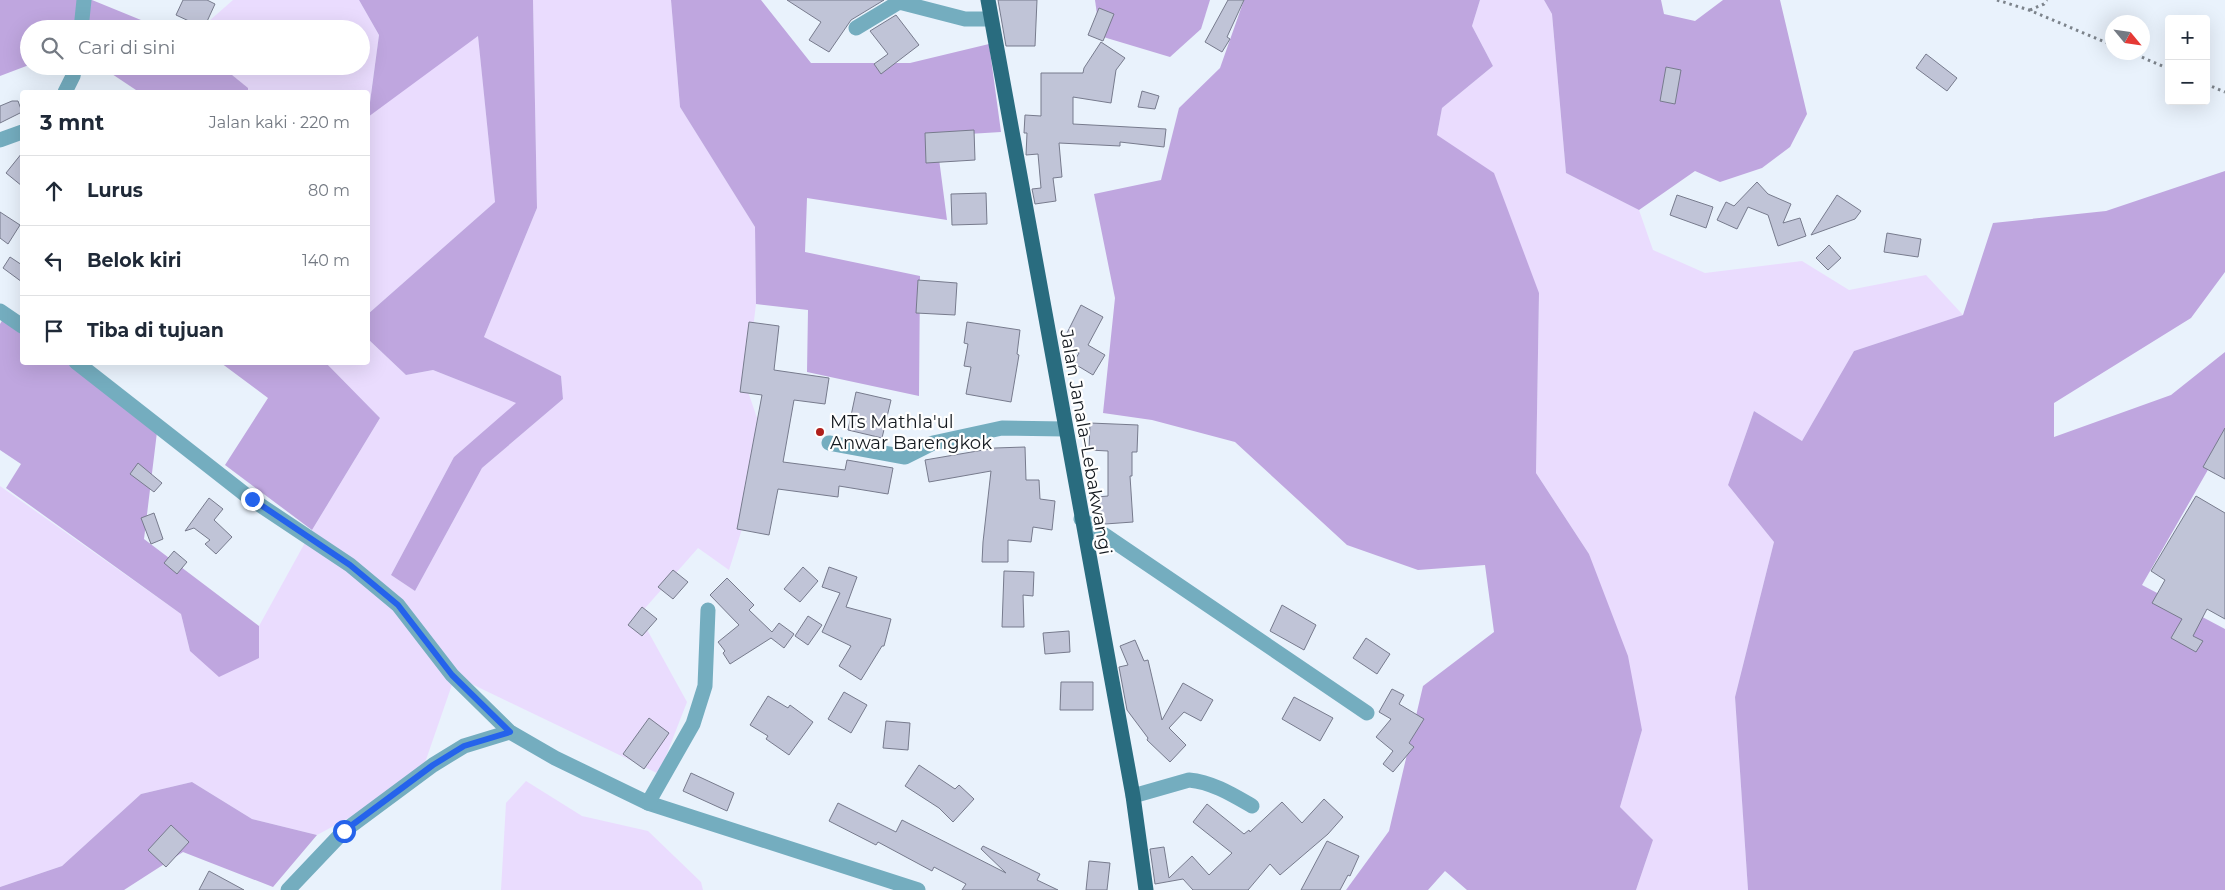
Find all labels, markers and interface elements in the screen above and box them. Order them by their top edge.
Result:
north arrow [2105,15,2150,60]
map controls [2165,15,2210,105]
button: + [2165,15,2210,60]
search box [20,20,370,75]
icon: search [38,34,66,62]
text: Cari di sini [78,36,175,59]
button: − [2165,60,2210,105]
text: 3 mnt [40,110,104,135]
text: Jalan kaki · 220 m [209,113,350,132]
icon: ahead [40,177,68,205]
text: Lurus [87,179,143,202]
text: 80 m [308,181,350,200]
icon: left [40,247,68,275]
text: Belok kiri [87,249,182,272]
text: 140 m [302,251,350,270]
icon: arrive [40,317,68,345]
text: Tiba di tujuan [87,319,224,342]
street label: Jalan Janala–Lebakwangi [1055,327,1117,557]
place label: MTs Mathla'ul Anwar Barengkok [830,411,992,454]
marker: MTs Mathla'ul Anwar Barengkok [814,426,826,438]
route end [241,488,264,511]
route start [333,820,356,843]

